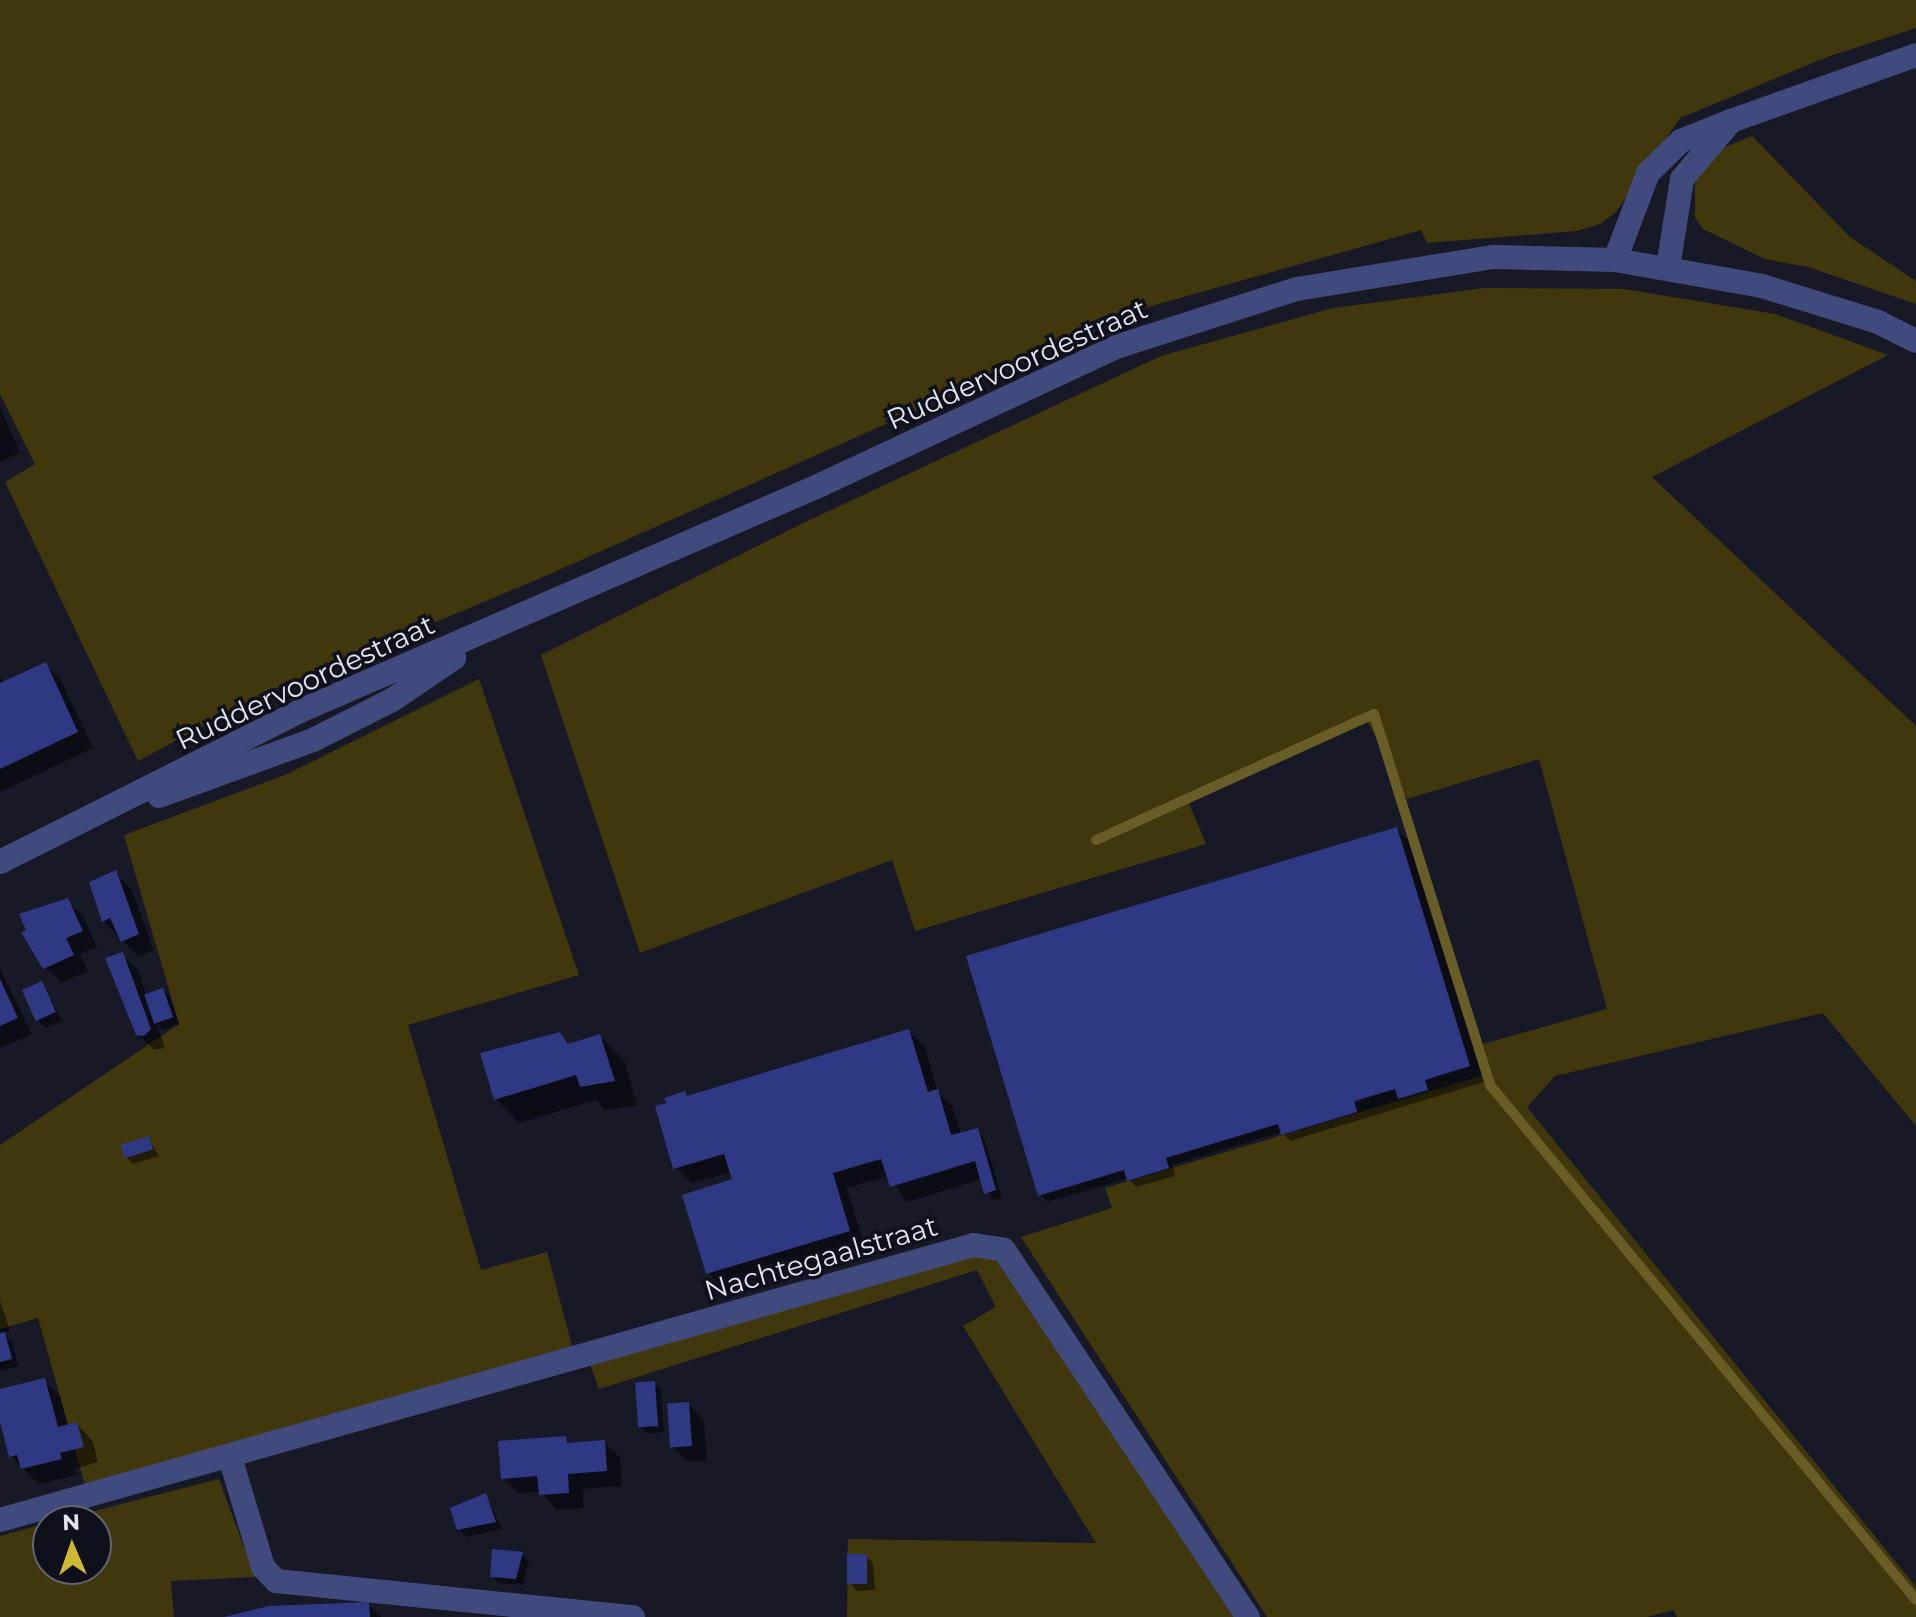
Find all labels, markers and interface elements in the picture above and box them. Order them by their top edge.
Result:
street label: Ruddervoordestraat [881,291,1153,437]
street label: Ruddervoordestraat [170,607,440,757]
street label: Nachtegaalstraat [701,1209,941,1307]
north arrow [32,1505,112,1585]
text: N [62,1509,81,1536]

